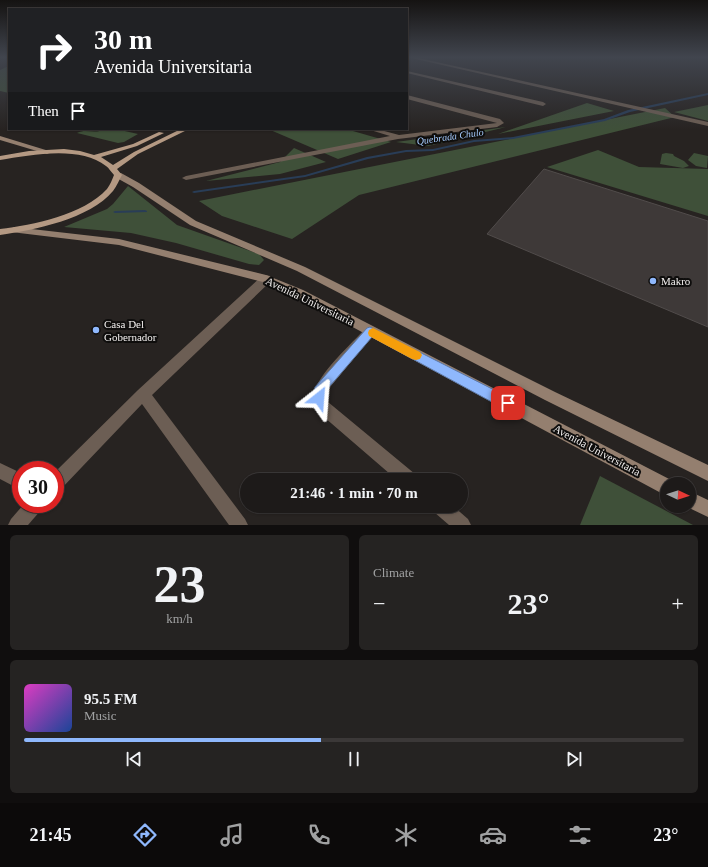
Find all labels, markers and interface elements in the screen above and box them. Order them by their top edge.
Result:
icon: right [28,24,80,76]
text: 30 m [94,24,152,55]
text: Avenida Universitaria [94,57,252,77]
icon: arrive [67,100,89,122]
text: Then [28,103,59,119]
water label: Quebrada Chulo [416,126,484,147]
street label: Avenida Universitaria [264,274,356,328]
place label: Makro [661,275,691,287]
marker: Makro [648,276,658,286]
place label: Casa Del Gobernador [104,318,157,343]
marker: Casa Del Gobernador [91,325,101,335]
position arrow [298,377,340,419]
pin [491,386,525,420]
icon: arrive [497,392,519,414]
street label: Avenida Universitaria [552,422,643,478]
speed limit sign: 30 [12,461,64,513]
north arrow [660,477,696,513]
map controls [660,477,696,513]
text: 21:46 · 1 min · 70 m [290,485,418,501]
text: 23 [154,556,206,613]
text: Climate [373,565,414,580]
text: 23° [508,587,550,620]
text: − [373,591,385,616]
text: + [672,591,684,616]
text: km/h [166,611,193,626]
text: 95.5 FM [84,691,137,707]
text: Music [84,708,117,723]
icon: previous [123,748,145,770]
icon: pause [343,748,365,770]
icon: next [563,748,585,770]
icon: directions [131,821,159,849]
icon: music [218,821,246,849]
icon: phone [305,821,333,849]
icon: climate [392,821,420,849]
icon: car [479,821,507,849]
icon: filters [566,821,594,849]
text: 21:45 [30,825,72,845]
text: 23° [653,825,678,845]

